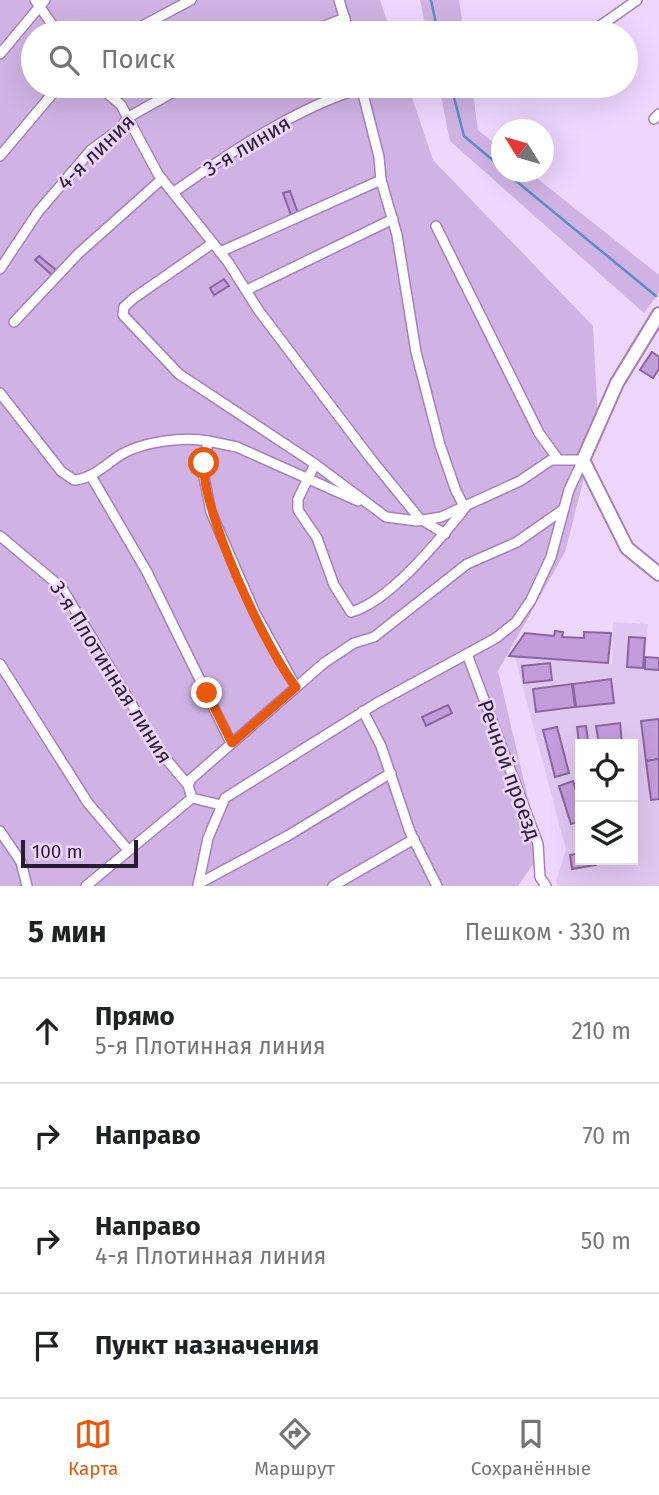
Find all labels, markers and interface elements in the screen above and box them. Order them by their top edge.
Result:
search box [21,21,638,98]
icon: search [45,41,83,79]
text: Поиск [101,44,175,75]
street label: 4-я линия [52,109,140,195]
street label: 3-я линия [199,110,295,182]
north arrow [491,119,554,182]
route start [188,447,219,478]
street label: 3-я Плотинная линия [44,576,178,768]
route end [191,677,222,708]
street label: Речной проезд [472,696,546,844]
map controls [575,739,638,865]
button: locate [575,739,638,802]
button: layers [575,802,638,865]
scale bar [21,837,138,869]
text: 100 m [32,840,83,863]
text: 5 мин [28,914,107,950]
text: Пешком · 330 m [465,918,631,946]
text: Прямо [95,1001,175,1032]
icon: ahead [28,1012,66,1050]
text: 210 m [572,1017,631,1045]
text: 5-я Плотинная линия [95,1032,326,1060]
icon: right [28,1117,66,1155]
text: Направо [95,1120,201,1151]
text: 70 m [582,1122,631,1150]
text: Направо [95,1211,201,1242]
icon: right [28,1222,66,1260]
text: 50 m [581,1227,631,1255]
text: 4-я Плотинная линия [95,1242,326,1270]
icon: arrive [28,1327,66,1365]
text: Пункт назначения [95,1330,319,1361]
tab: Карта [68,1415,118,1480]
tab: Маршрут [254,1415,335,1480]
tab: Сохранённые [471,1415,591,1480]

